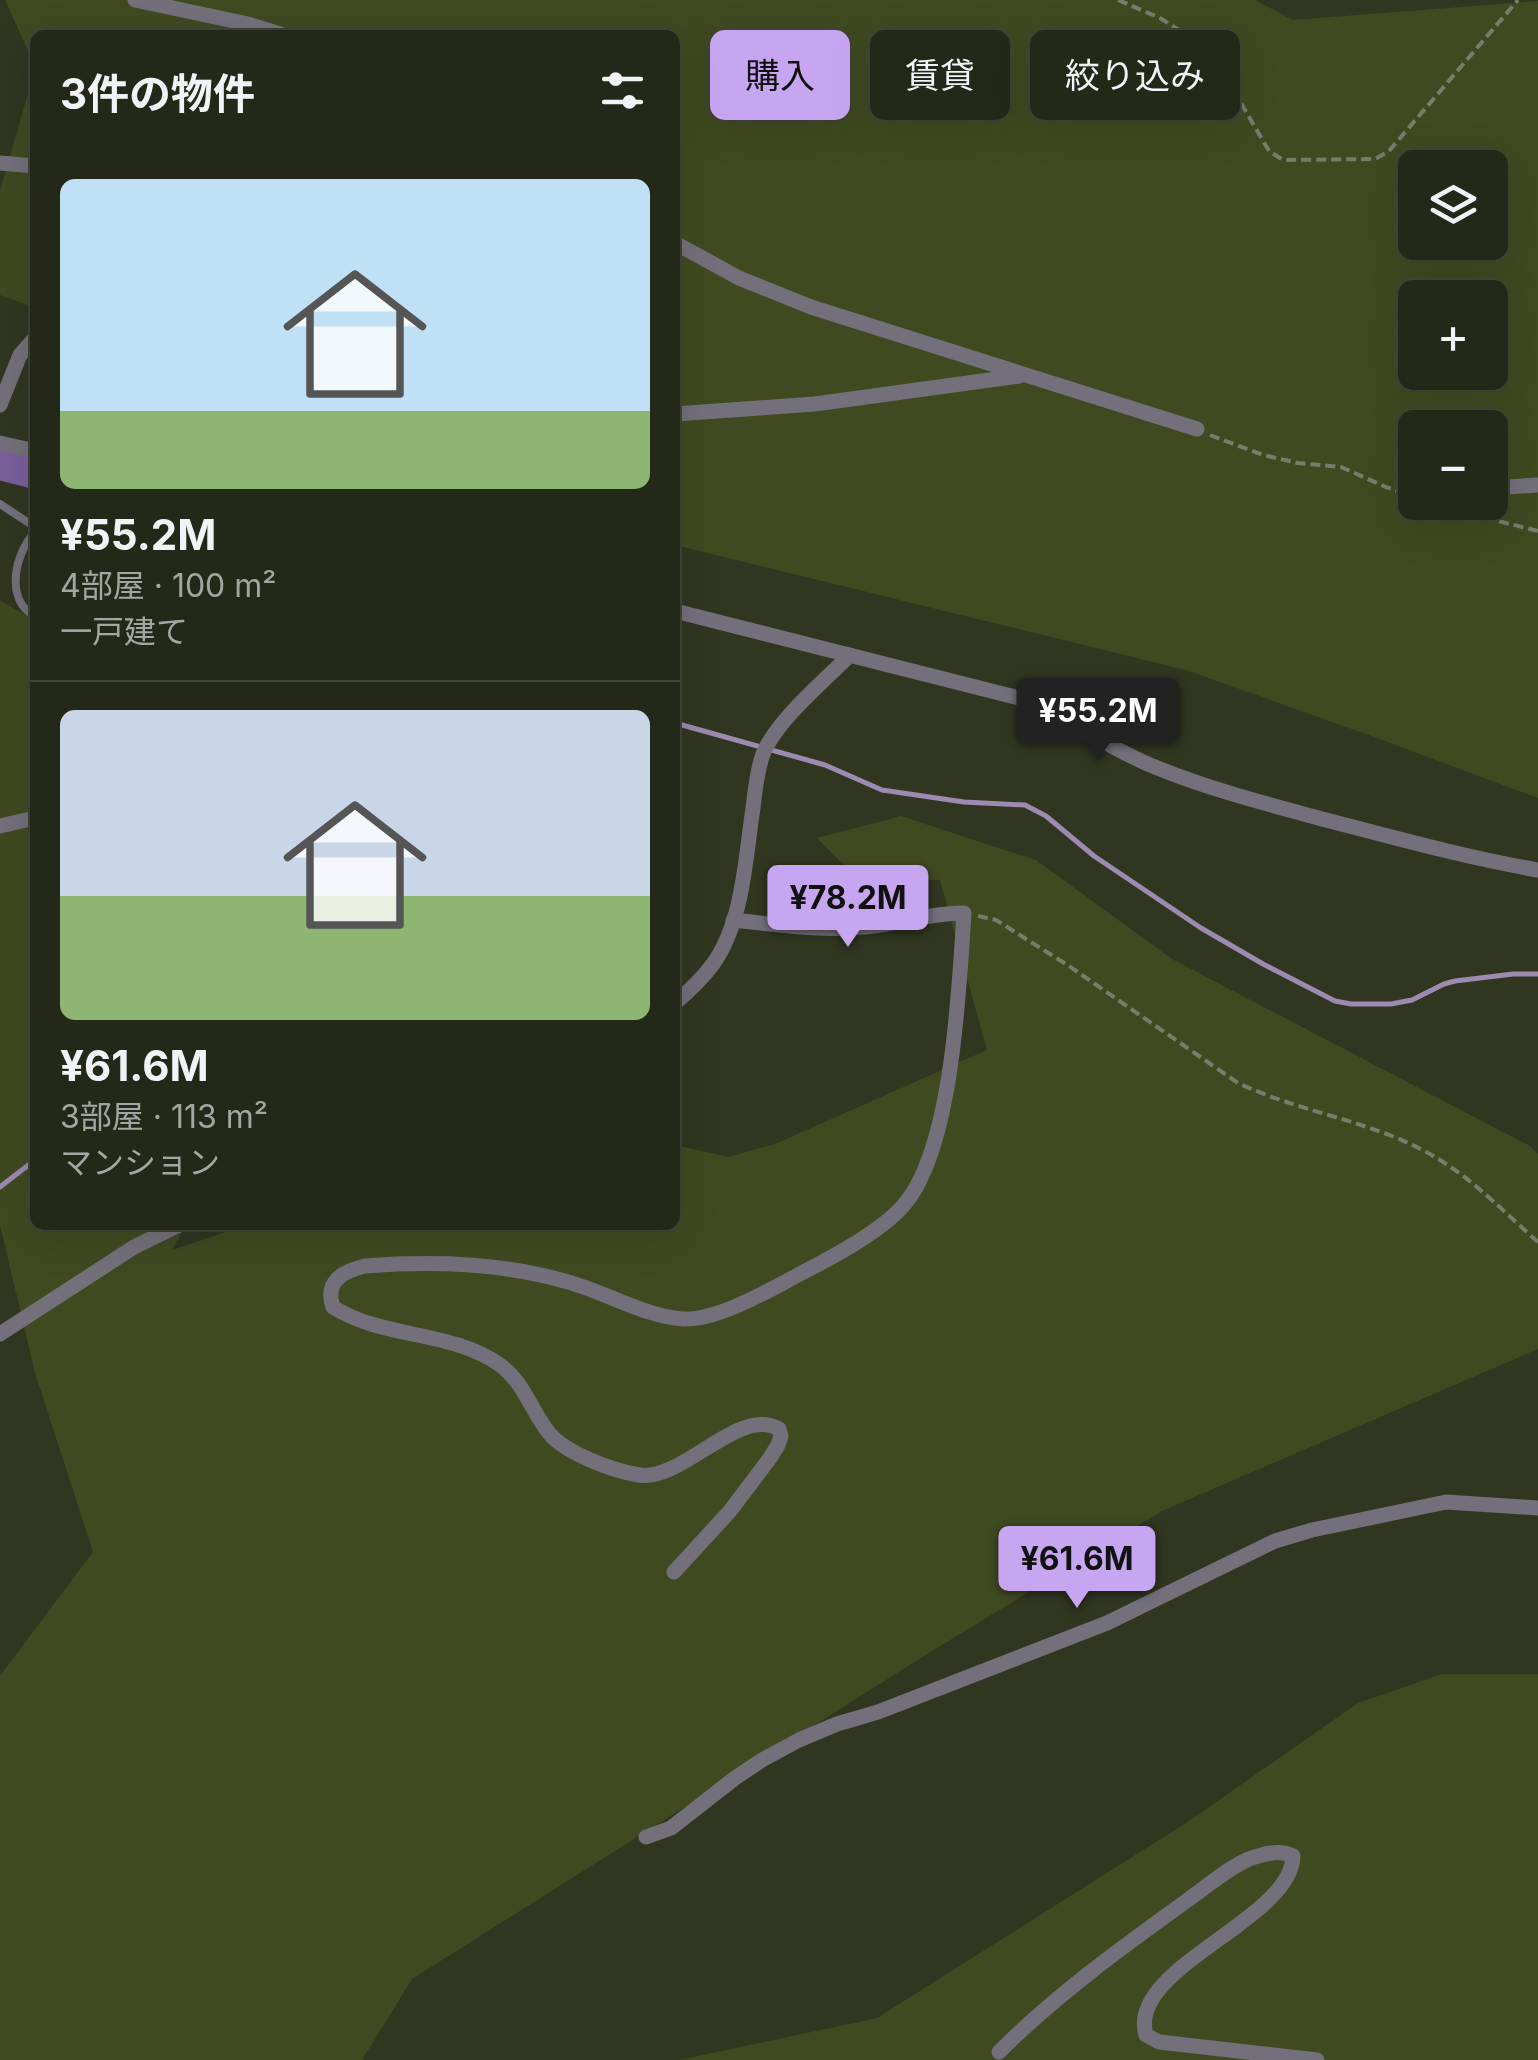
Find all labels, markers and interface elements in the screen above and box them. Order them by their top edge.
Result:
chip: 購入 [710,30,850,120]
chip: 賃貸 [870,30,1010,120]
chip: 絞り込み [1030,30,1240,120]
icon: filters [595,63,650,118]
text: 3件の物件 [60,68,255,119]
map controls [1398,150,1508,520]
button: layers [1398,150,1508,260]
icon: home [265,244,445,424]
button: + [1398,280,1508,390]
button: − [1398,410,1508,520]
text: ¥55.2M [60,509,216,560]
text: 4部屋 · 100 m² [60,566,276,605]
text: 一戸建て [60,612,188,651]
pin: ¥55.2M [1017,678,1179,763]
text: ¥55.2M [1038,691,1158,730]
icon: home [265,775,445,955]
pin: ¥78.2M [767,865,929,950]
text: ¥78.2M [789,878,907,917]
text: ¥61.6M [60,1040,209,1091]
text: 3部屋 · 113 m² [60,1097,268,1136]
text: マンション [60,1143,220,1182]
pin: ¥61.6M [996,1526,1158,1611]
text: ¥61.6M [1020,1539,1134,1578]

